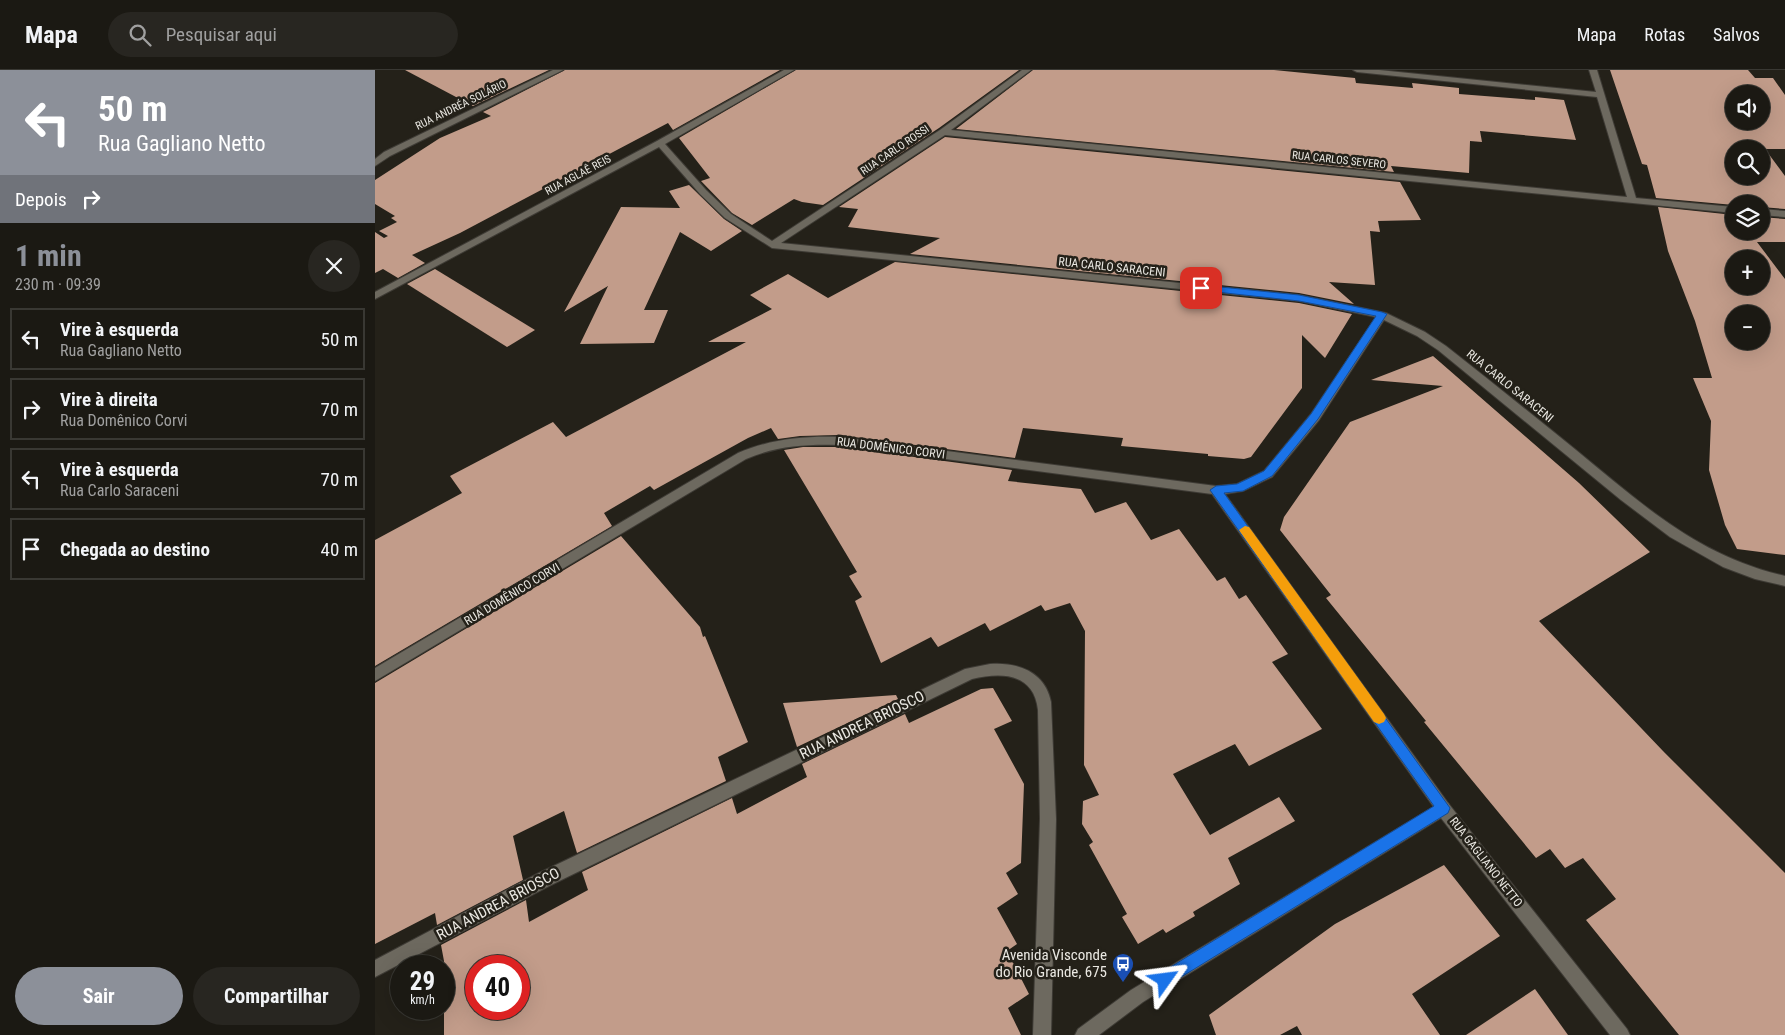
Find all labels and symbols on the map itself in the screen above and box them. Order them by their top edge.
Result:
street label: RUA ANDRÉA SOLÁRIO [413,77,509,133]
street label: RUA CARLO ROSSI [858,122,932,178]
street label: RUA CARLOS SEVERO [1291,149,1387,171]
street label: RUA AGLAÊ REIS [543,152,614,198]
street label: RUA CARLO SARACENI [1058,254,1166,280]
pin [1180,267,1222,309]
street label: RUA CARLO SARACENI [1464,347,1556,425]
street label: RUA DOMÊNICO CORVI [836,433,946,462]
street label: RUA DOMÊNICO CORVI [461,559,562,628]
street label: RUA ANDREA BRIOSCO [797,687,927,763]
street label: RUA GAGLIANO NETTO [1447,814,1525,910]
street label: RUA ANDREA BRIOSCO [433,864,563,944]
place label: Avenida Visconde do Rio Grande, 675 [996,946,1107,981]
bus stop icon: Avenida Visconde do Rio Grande, 675 [1111,952,1135,983]
position arrow [1138,953,1190,1005]
speed limit sign: 40 [465,955,530,1020]

